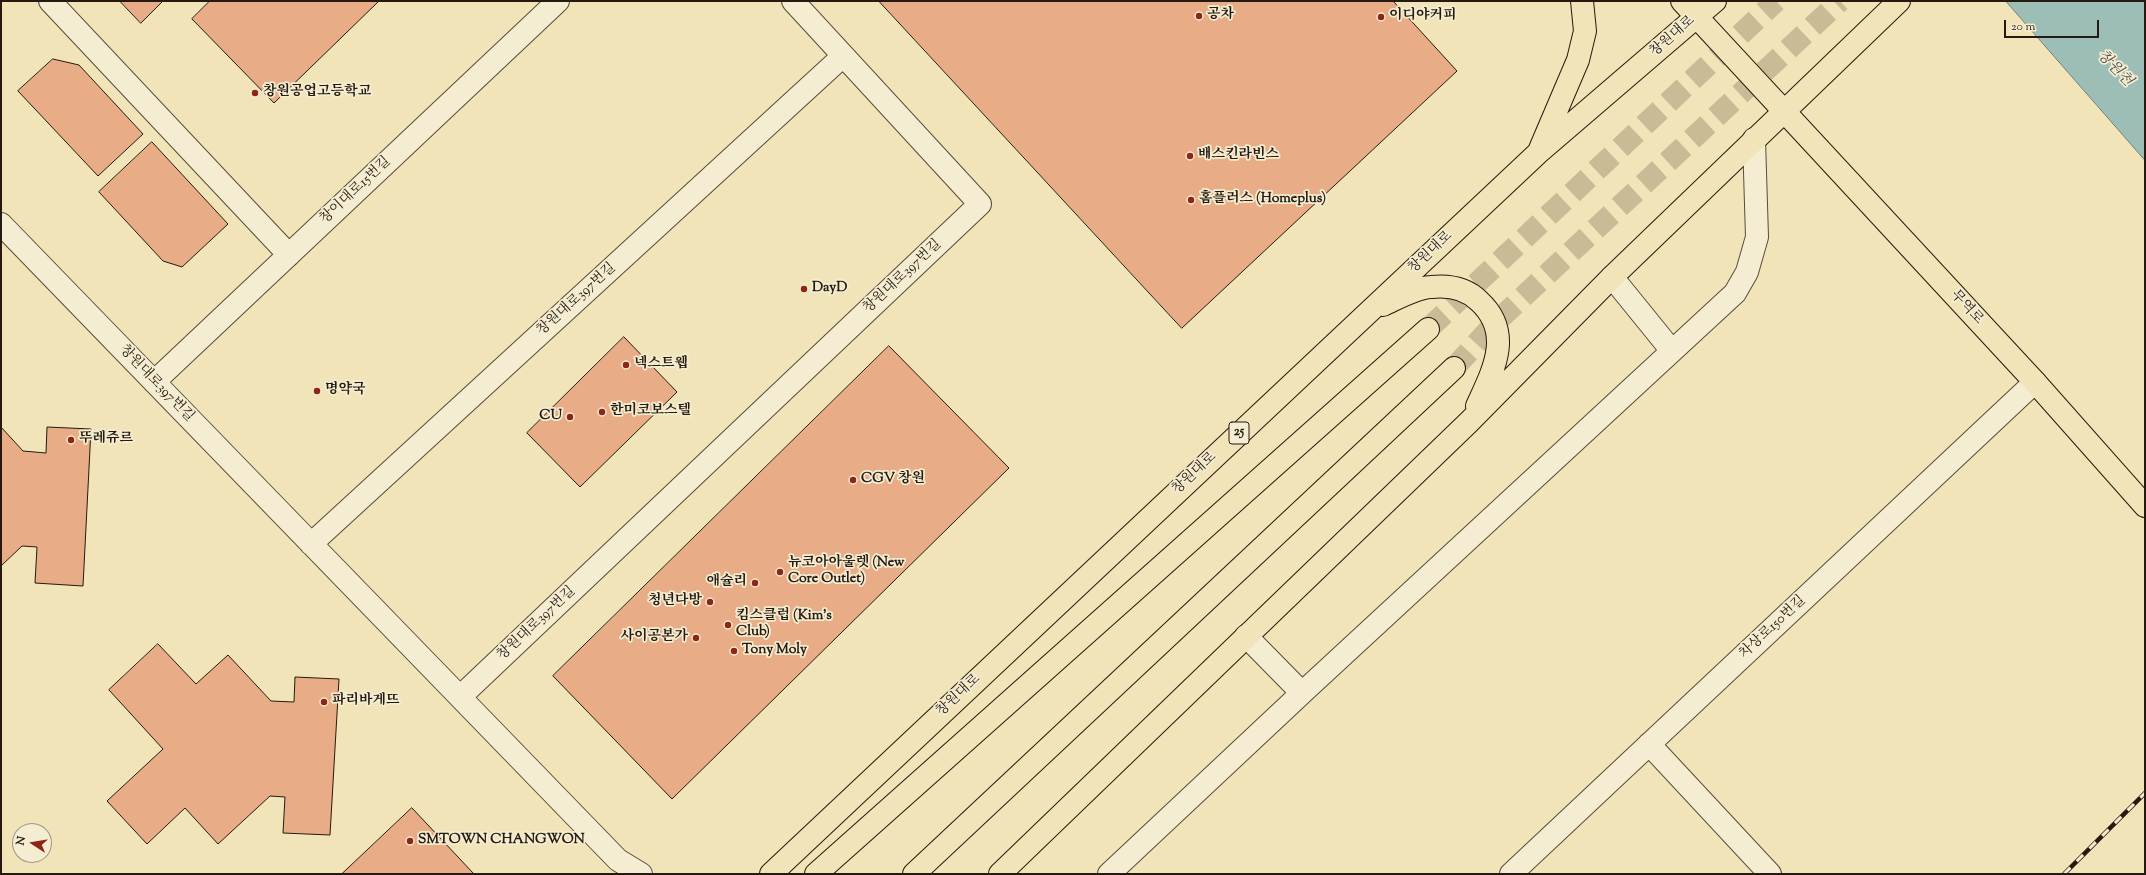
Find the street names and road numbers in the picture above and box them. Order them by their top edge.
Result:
street label: 창원대로 [1647,13,1699,61]
street label: 창이대로15번길 [317,154,395,228]
street label: 창원대로 [1405,228,1457,278]
street label: 창원대로397번길 [861,237,945,317]
street label: 창원대로397번길 [534,260,620,340]
street label: 무역로 [1946,287,1986,329]
street label: 창원대로397번길 [115,342,197,426]
road number: 25 [1229,422,1249,444]
street label: 창원대로 [1169,449,1221,499]
street label: 창원대로397번길 [495,584,579,664]
street label: 차상로150번길 [1736,593,1810,663]
street label: 창원대로 [933,671,985,721]

